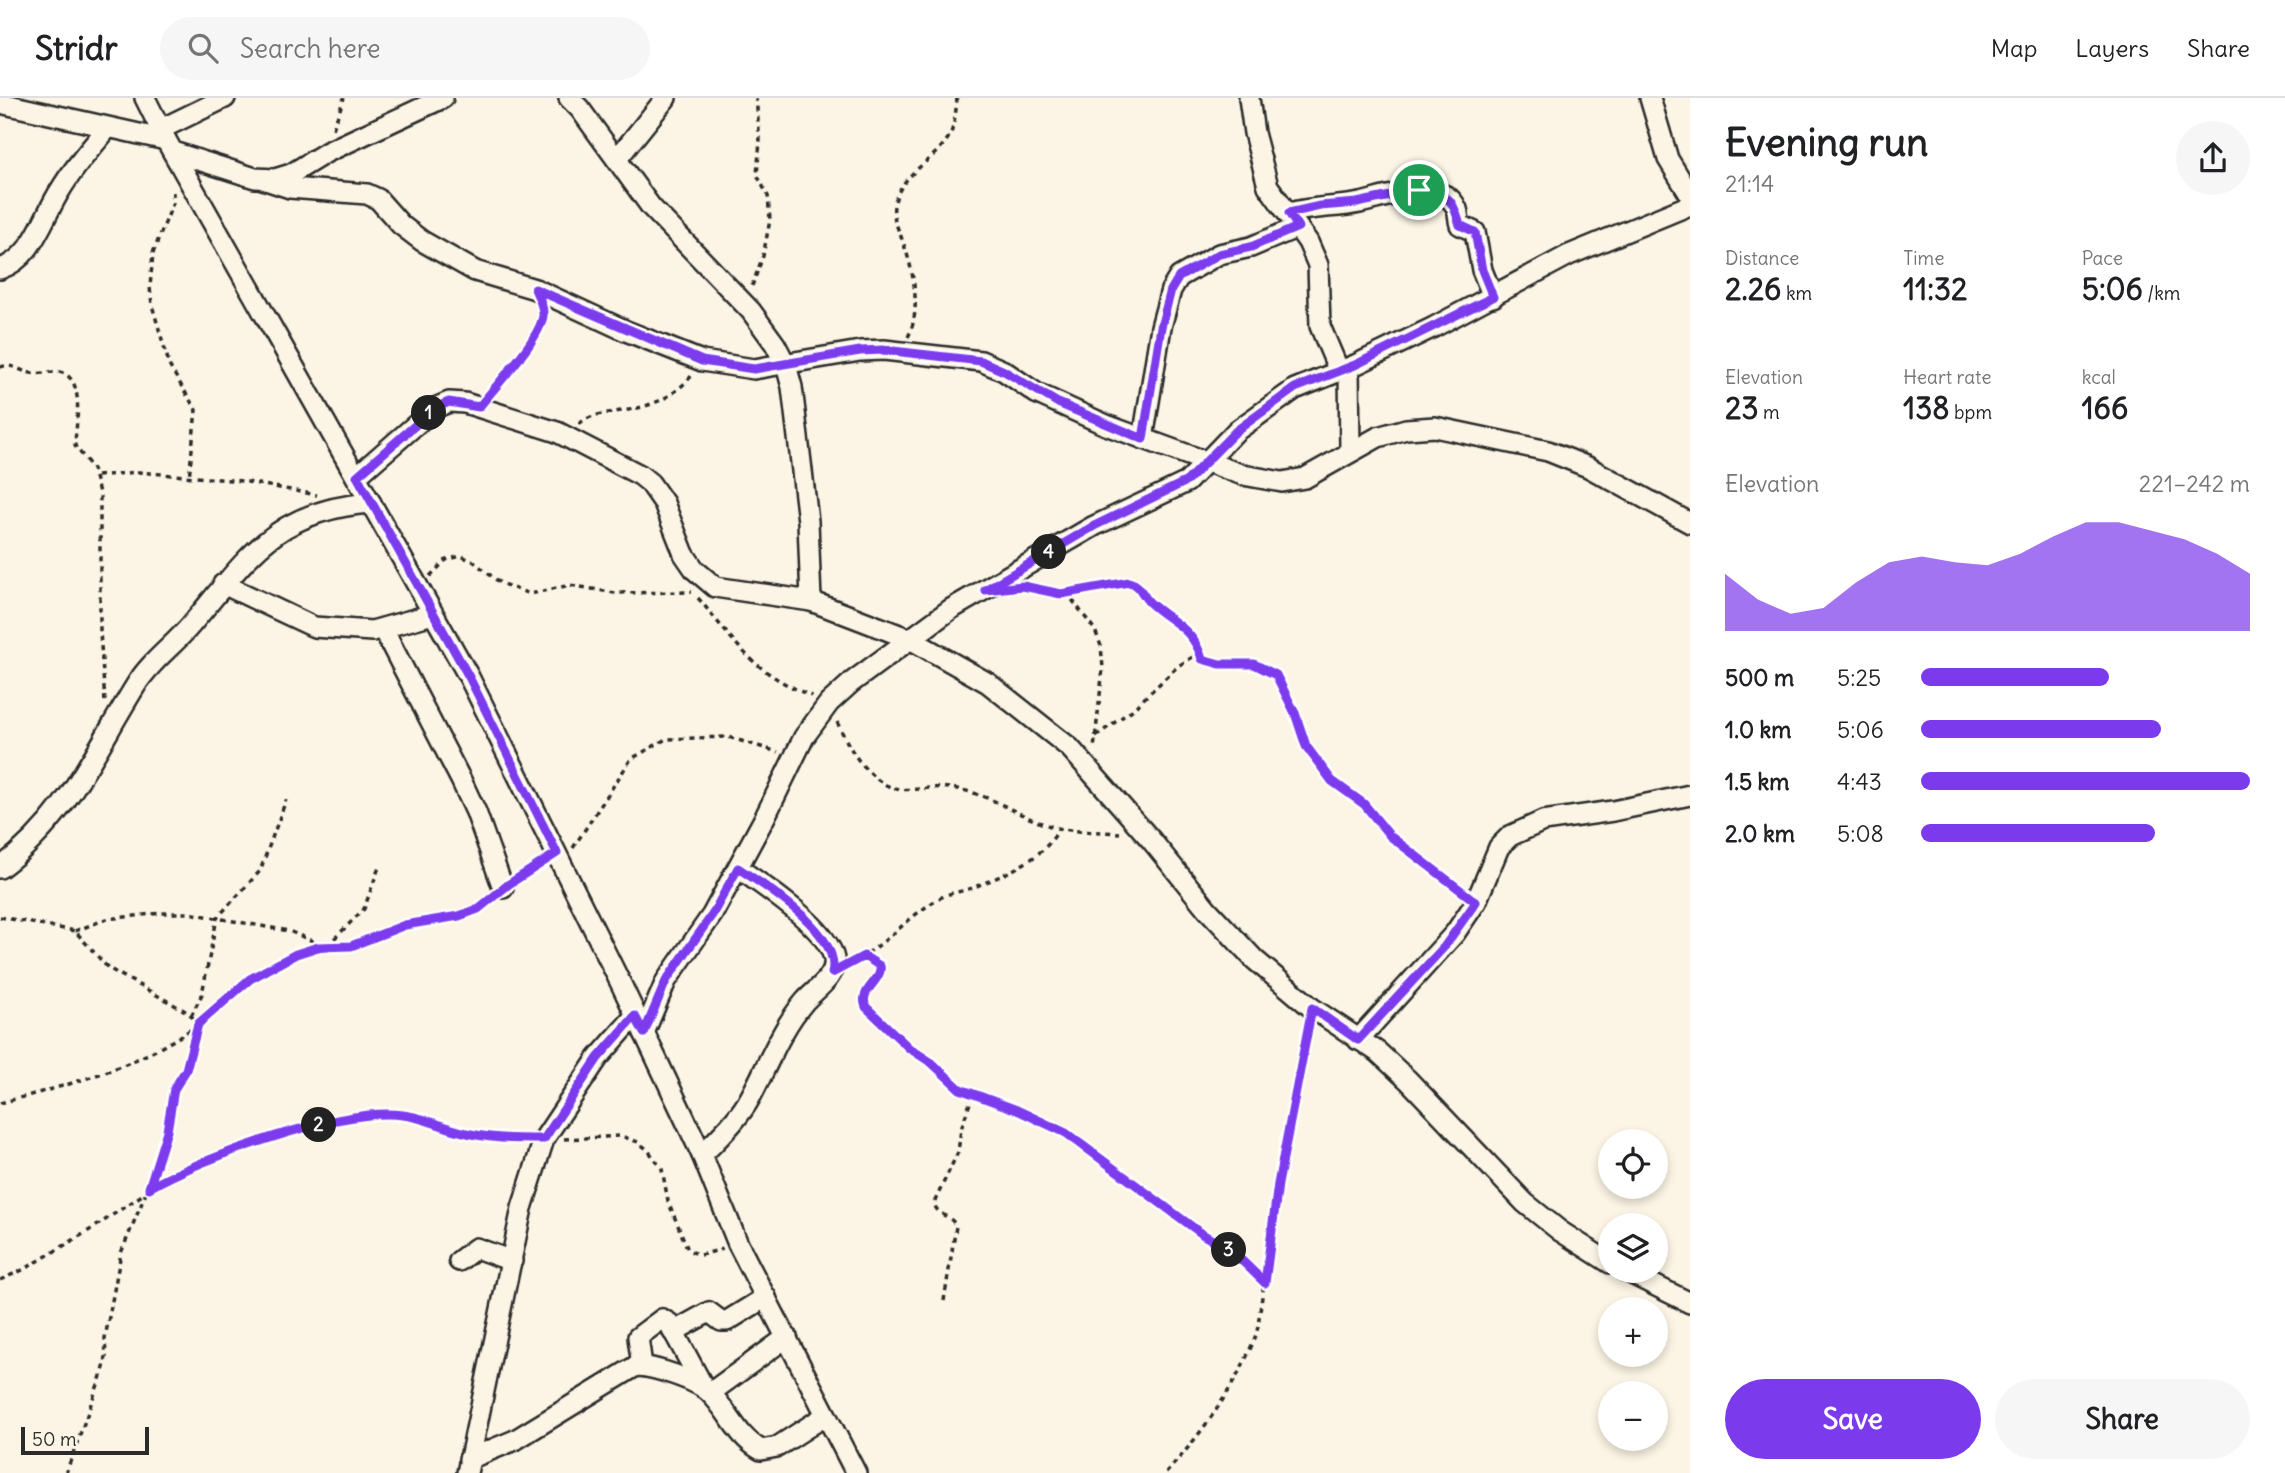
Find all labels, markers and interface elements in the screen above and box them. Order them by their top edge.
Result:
search box [160,17,650,80]
text: Stridr [35,27,118,69]
icon: search [184,29,222,67]
text: Search here [240,32,381,65]
text: Map [1991,33,2037,63]
text: Layers [2075,33,2149,63]
text: Share [2187,33,2250,63]
text: Evening run [1725,119,1928,166]
button: share [2176,121,2250,195]
pin [1389,160,1449,220]
text: 21:14 [1725,169,1774,198]
icon: arrive [1400,171,1438,209]
text: Distance [1725,246,1799,270]
text: Time [1903,246,1944,270]
text: Pace [2082,246,2123,270]
text: 2.26 [1725,270,1781,308]
text: 11:32 [1903,270,1967,308]
text: 5:06 [2082,270,2143,308]
text: km [1781,281,1812,305]
text: /km [2143,281,2181,305]
text: Elevation [1725,365,1803,389]
text: Heart rate [1903,365,1991,389]
text: kcal [2082,365,2116,389]
text: 23 [1725,389,1758,427]
text: 138 [1903,389,1950,427]
text: 166 [2082,389,2128,427]
pin: 1 [412,396,446,430]
text: 1 [425,400,432,424]
text: m [1758,400,1780,424]
text: bpm [1950,400,1992,424]
text: Elevation [1725,469,1819,498]
text: 221–242 m [2139,469,2250,498]
pin: 4 [1032,534,1066,570]
text: 4 [1043,539,1054,563]
text: 500 m [1725,663,1794,692]
text: 5:25 [1837,663,1881,692]
text: 1.0 km [1725,715,1791,744]
text: 5:06 [1837,715,1884,744]
text: 1.5 km [1725,767,1790,796]
text: 4:43 [1837,767,1882,796]
text: 2.0 km [1725,819,1795,848]
text: 5:08 [1837,819,1884,848]
pin: 2 [302,1108,336,1142]
text: 2 [313,1112,324,1136]
map controls [1598,1129,1668,1451]
button: locate [1598,1129,1668,1199]
button: layers [1598,1213,1668,1283]
pin: 3 [1212,1232,1246,1268]
text: 3 [1223,1237,1234,1261]
button: + [1598,1297,1668,1367]
button: Save [1725,1379,1981,1459]
button: Share [1995,1379,2250,1459]
button: − [1598,1381,1668,1451]
scale bar [21,1424,149,1456]
text: 50 m [32,1427,77,1451]

